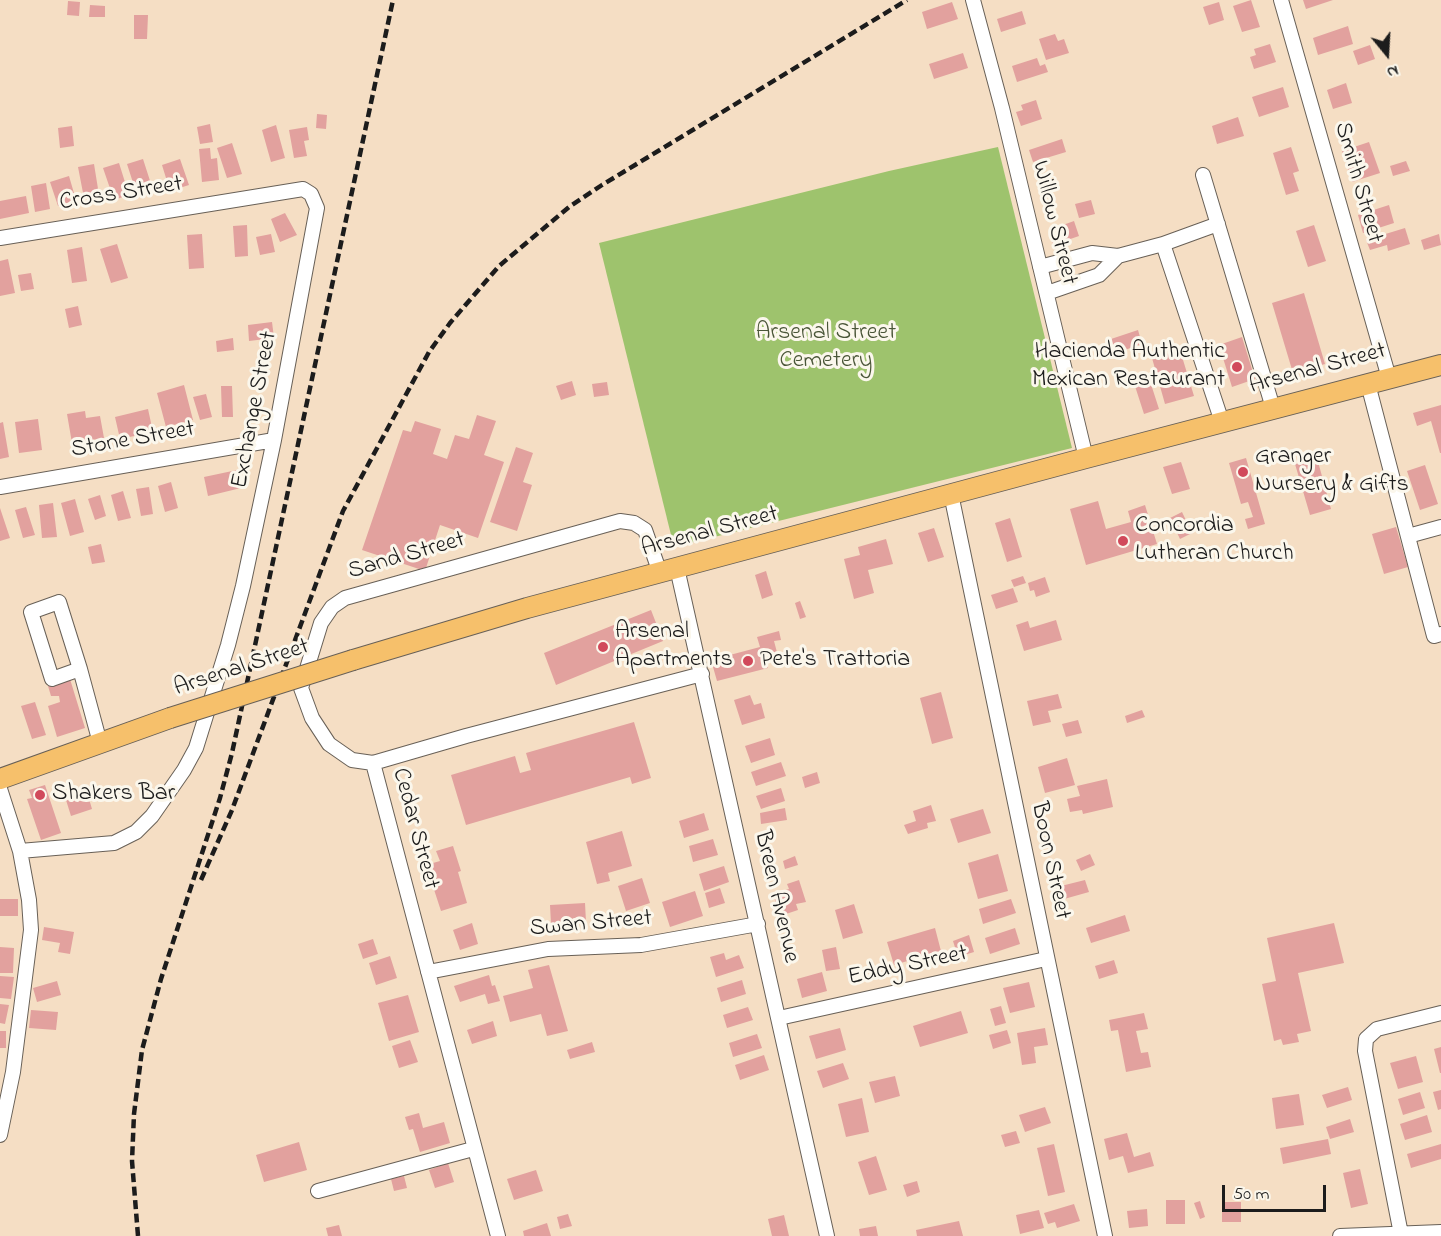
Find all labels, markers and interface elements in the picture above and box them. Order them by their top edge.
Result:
north arrow [1357,24,1417,84]
text: N [1384,58,1401,84]
street label: Smith Street [1326,119,1388,247]
street label: Willow Street [1024,158,1082,288]
street label: Cross Street [58,171,184,219]
park label: Arsenal Street Cemetery [756,320,896,376]
street label: Exchange Street [227,329,285,491]
street label: Arsenal Street [1246,338,1390,402]
place label: Hacienda Authentic Mexican Restaurant [1032,339,1225,395]
marker: Hacienda Authentic Mexican Restaurant [1230,360,1244,374]
street label: Stone Street [69,416,197,466]
place label: Granger Nursery & Gifts [1255,444,1409,500]
marker: Granger Nursery & Gifts [1236,465,1250,479]
street label: Arsenal Street [638,501,782,565]
place label: Concordia Lutheran Church [1135,513,1294,569]
street label: Sand Street [345,527,469,587]
marker: Concordia Lutheran Church [1116,534,1130,548]
place label: Arsenal Apartments [615,619,733,675]
street label: Arsenal Street [171,634,313,704]
marker: Arsenal Apartments [596,640,610,654]
place label: Pete's Trattoria [760,647,910,675]
marker: Pete's Trattoria [741,654,755,668]
street label: Cedar Street [384,765,444,893]
place label: Shakers Bar [52,781,175,809]
marker: Shakers Bar [33,788,47,802]
street label: Boon Street [1022,800,1076,922]
street label: Breen Avenue [746,828,804,966]
street label: Swan Street [529,905,653,945]
street label: Eddy Street [846,940,970,994]
scale bar [1225,1173,1328,1211]
text: 50 m [1233,1182,1270,1208]

